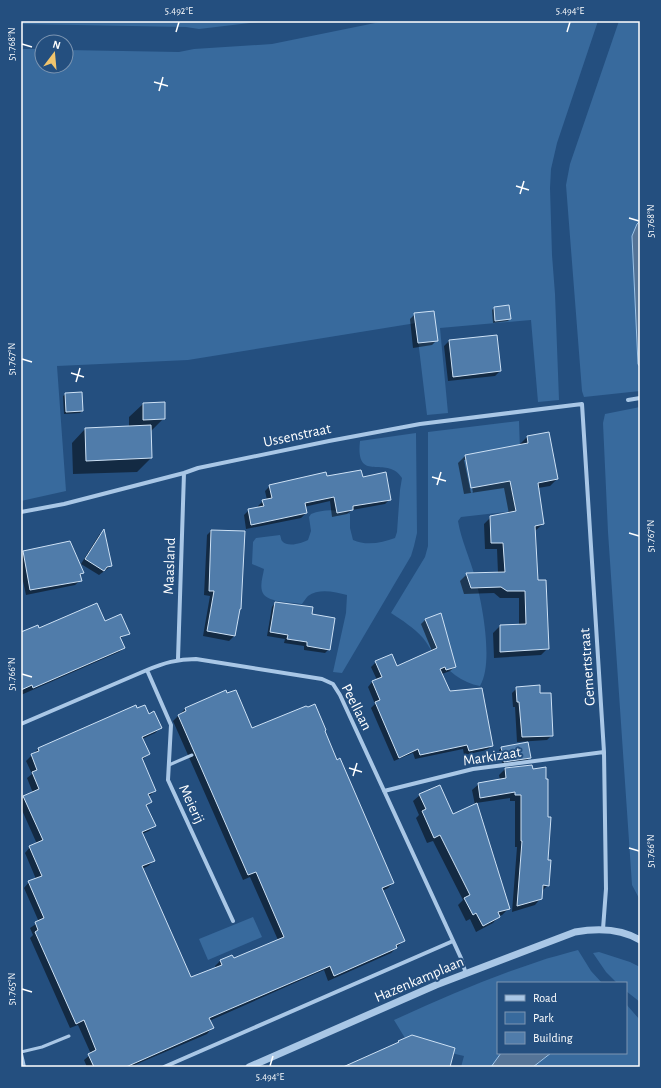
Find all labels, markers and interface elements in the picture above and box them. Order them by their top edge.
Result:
text: 5.492°E [165,6,193,16]
text: 5.494°E [556,6,584,16]
text: 51.768°N [7,27,17,61]
north arrow [34,34,74,74]
text: N [51,39,62,51]
text: 51.768°N [646,204,656,238]
text: 51.767°N [7,343,17,375]
street label: Ussenstraat [262,421,333,450]
text: 51.767°N [646,520,656,552]
street label: Maasland [161,537,178,595]
street label: Gemertstraat [577,627,598,706]
text: 51.766°N [7,657,17,691]
street label: Peellaan [339,682,375,733]
street label: Markizaat [462,744,522,768]
street label: Meierij [176,782,207,826]
text: 51.766°N [646,834,656,868]
street label: Hazenkamplaan [372,954,466,1005]
text: 51.765°N [7,973,17,1005]
legend [497,982,627,1054]
text: Road [533,992,557,1004]
text: Park [533,1012,554,1024]
text: Building [533,1032,573,1044]
text: 5.494°E [256,1072,284,1082]

